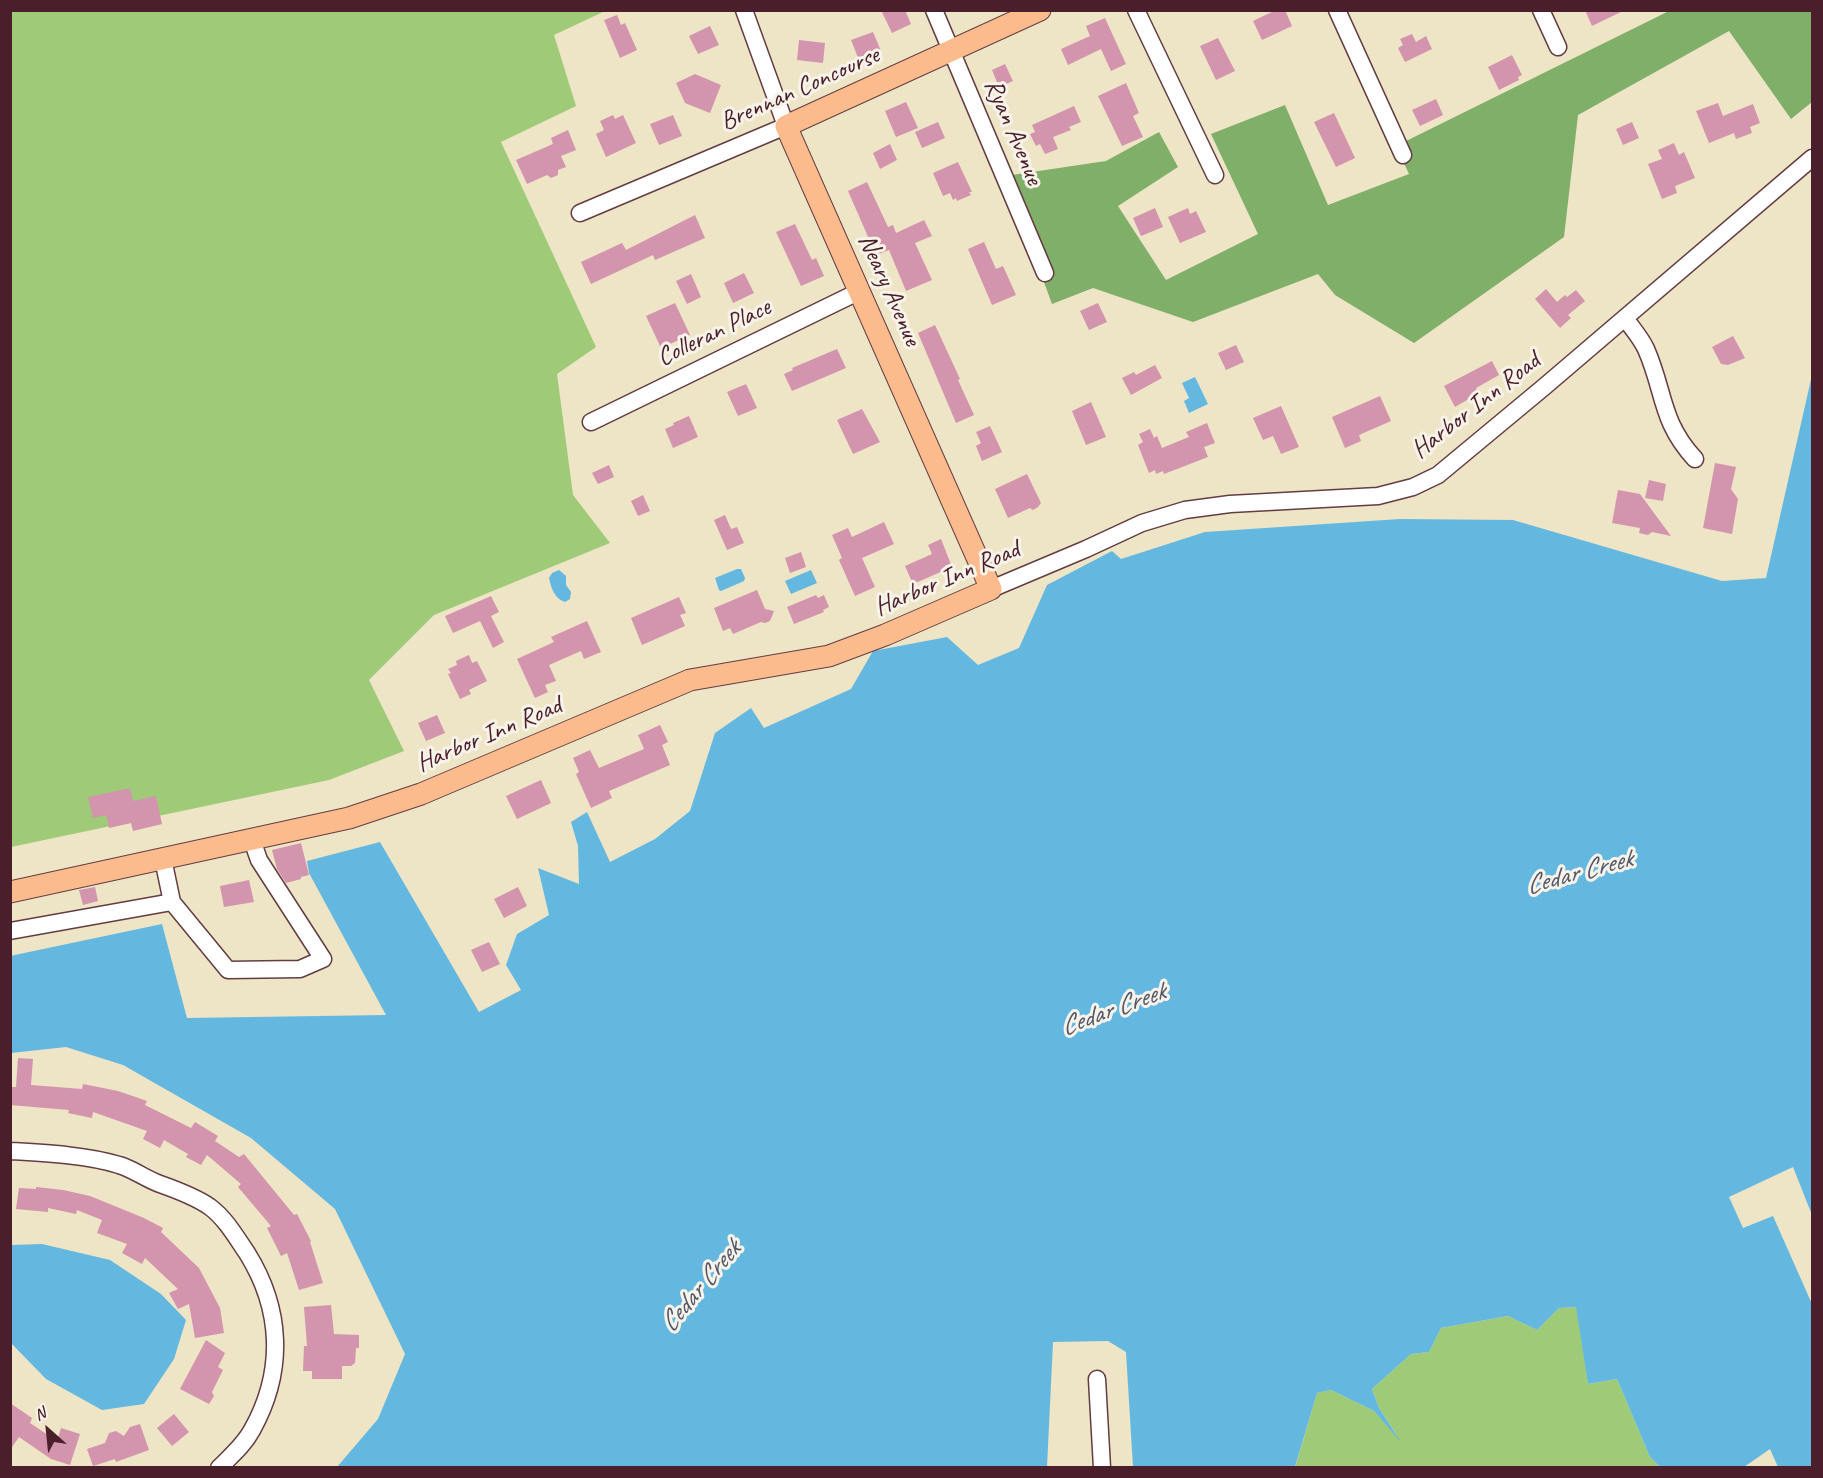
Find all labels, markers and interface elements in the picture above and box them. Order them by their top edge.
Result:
street label: Brennan Concourse [716,40,884,138]
street label: Ryan Avenue [977,74,1049,190]
street label: Neary Avenue [851,229,927,351]
street label: Colleran Place [652,292,776,374]
street label: Harbor Inn Road [1405,346,1547,466]
street label: Harbor Inn Road [870,534,1024,624]
street label: Harbor Inn Road [412,690,566,780]
water label: Cedar Creek [1522,843,1636,903]
water label: Cedar Creek [1056,976,1170,1044]
water label: Cedar Creek [654,1235,748,1339]
north arrow [18,1400,78,1460]
text: N [31,1403,49,1425]

